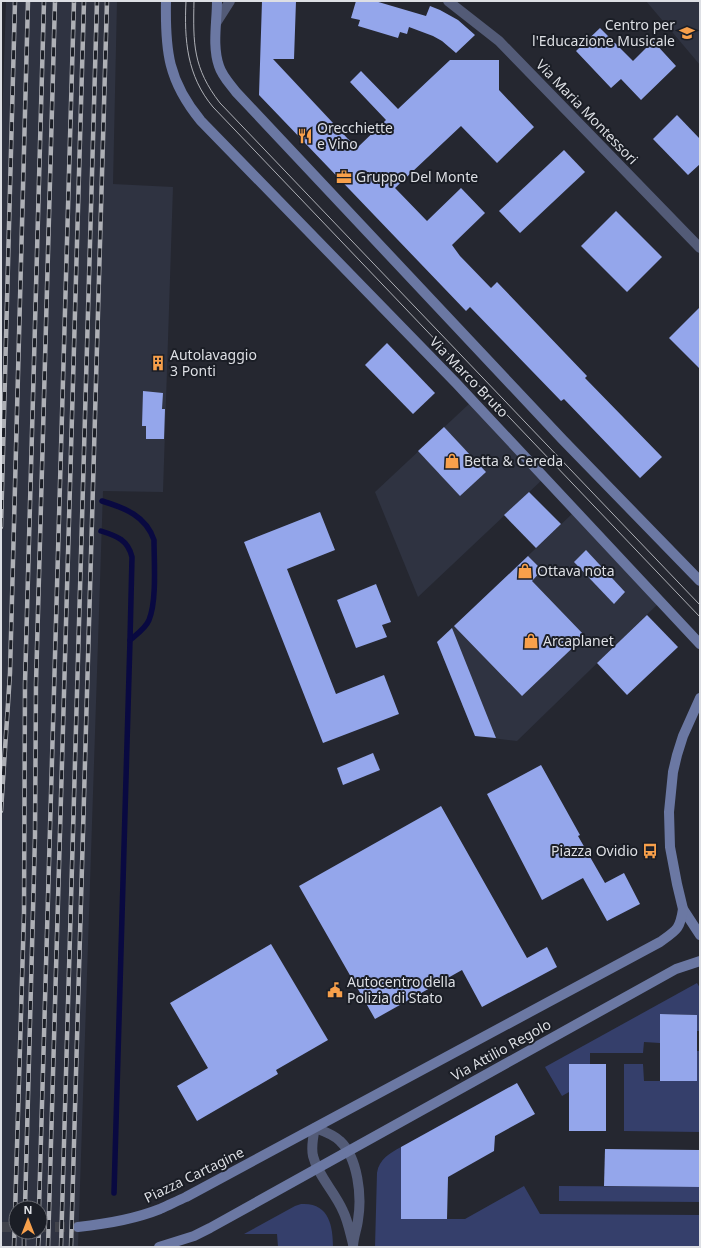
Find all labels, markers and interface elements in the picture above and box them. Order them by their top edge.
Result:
place label: Centro per l'Educazione Musicale [532,15,675,50]
school or university icon: Centro per l'Educazione Musicale [678,24,696,42]
street label: Via Maria Montessori [532,55,642,168]
place label: Orecchiette e Vino [317,118,393,153]
restaurant icon: Orecchiette e Vino [296,127,314,145]
place label: Gruppo Del Monte [356,167,478,186]
office icon: Gruppo Del Monte [335,168,353,186]
street label: Via Marco Bruto [426,332,513,421]
place label: Autolavaggio 3 Ponti [170,345,257,380]
building icon: Autolavaggio 3 Ponti [149,354,167,372]
place label: Betta & Cereda [464,451,563,470]
shop icon: Betta & Cereda [443,452,461,470]
place label: Ottava nota [537,561,615,580]
shop icon: Ottava nota [516,562,534,580]
place label: Arcaplanet [543,631,614,650]
shop icon: Arcaplanet [522,632,540,650]
place label: Piazza Ovidio [551,841,638,860]
bus stop icon: Piazza Ovidio [641,842,659,860]
place label: Autocentro della Polizia di Stato [347,972,456,1007]
public building icon: Autocentro della Polizia di Stato [326,981,344,999]
street label: Via Attilio Regolo [447,1014,554,1085]
street label: Piazza Cartagine [141,1142,247,1207]
north arrow [8,1200,48,1240]
text: N [24,1202,32,1217]

